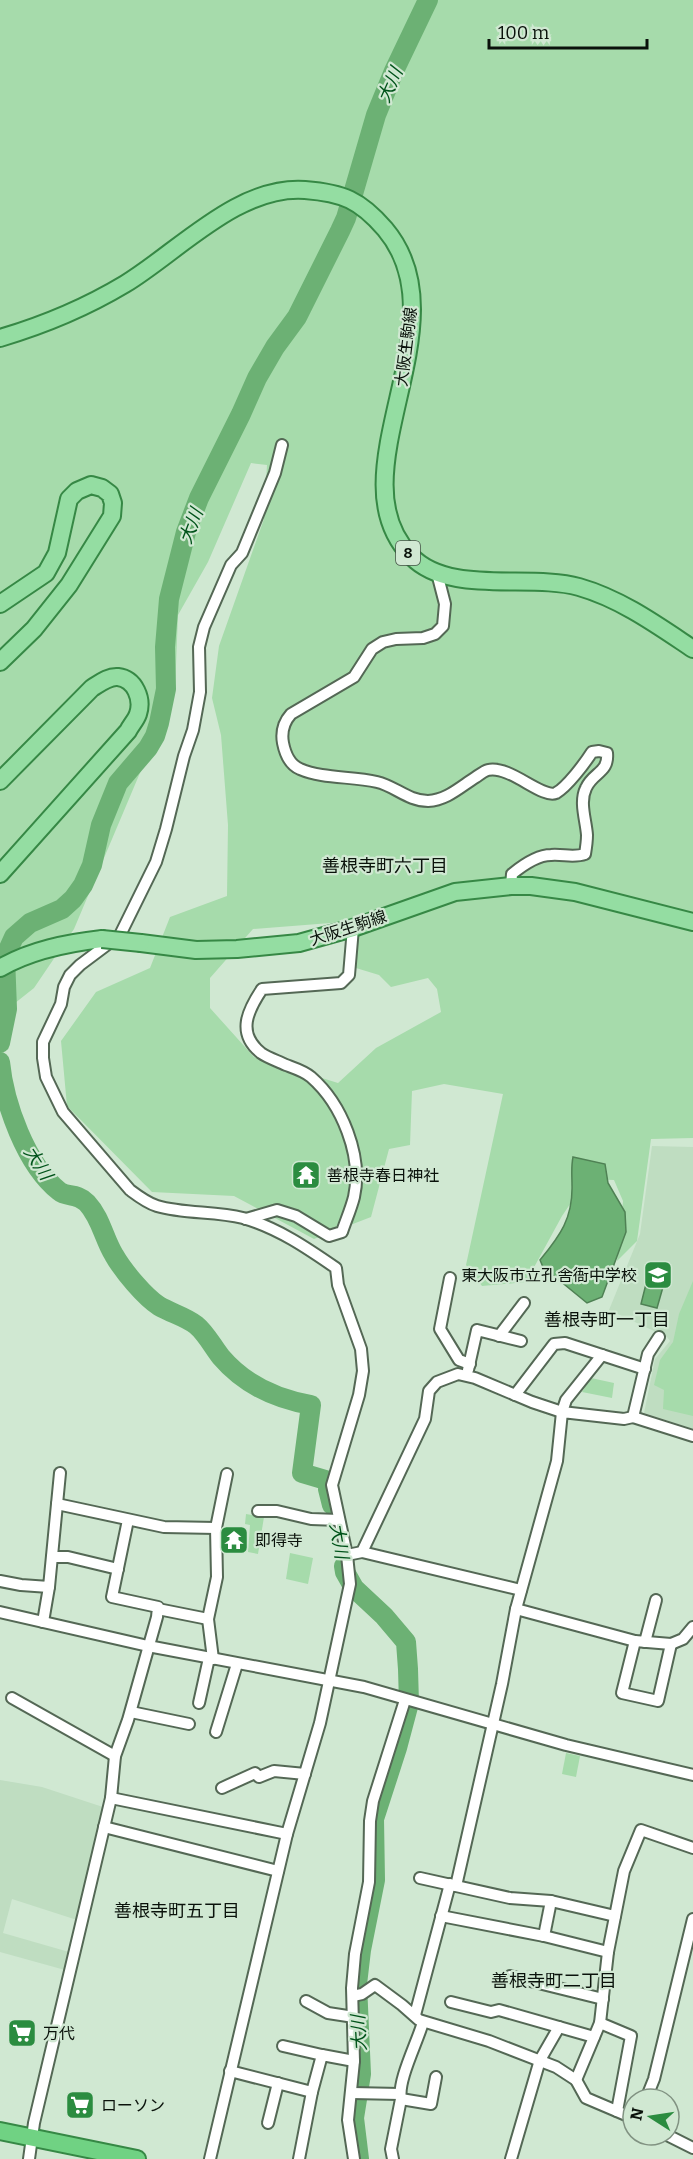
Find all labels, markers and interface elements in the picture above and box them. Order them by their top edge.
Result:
scale bar [489,12,646,50]
text: 100 m [498,22,549,44]
water label: 大川 [373,62,408,106]
street label: 大阪生駒線 [392,306,420,388]
water label: 大川 [174,503,208,547]
road number: 8 [396,541,420,565]
district label: 善根寺町六丁目 [322,855,448,877]
street label: 大阪生駒線 [307,907,389,949]
water label: 大川 [19,1142,58,1186]
temple icon: 善根寺春日神社 [290,1159,322,1191]
place label: 善根寺春日神社 [327,1166,439,1185]
school or university icon: 東大阪市立孔舎衙中学校 [642,1259,674,1291]
place label: 東大阪市立孔舎衙中学校 [461,1266,637,1285]
district label: 善根寺町一丁目 [544,1309,670,1331]
water label: 大川 [325,1521,353,1563]
temple icon: 即得寺 [218,1524,250,1556]
place label: 即得寺 [255,1531,303,1550]
district label: 善根寺町五丁目 [114,1900,240,1922]
district label: 善根寺町二丁目 [491,1970,617,1992]
water label: 大川 [347,2012,371,2052]
supermarket icon: 万代 [6,2017,38,2049]
place label: 万代 [43,2024,75,2043]
north arrow [621,2087,681,2147]
supermarket icon: ローソン [64,2089,96,2121]
place label: ローソン [101,2096,165,2115]
text: N [626,2106,647,2122]

